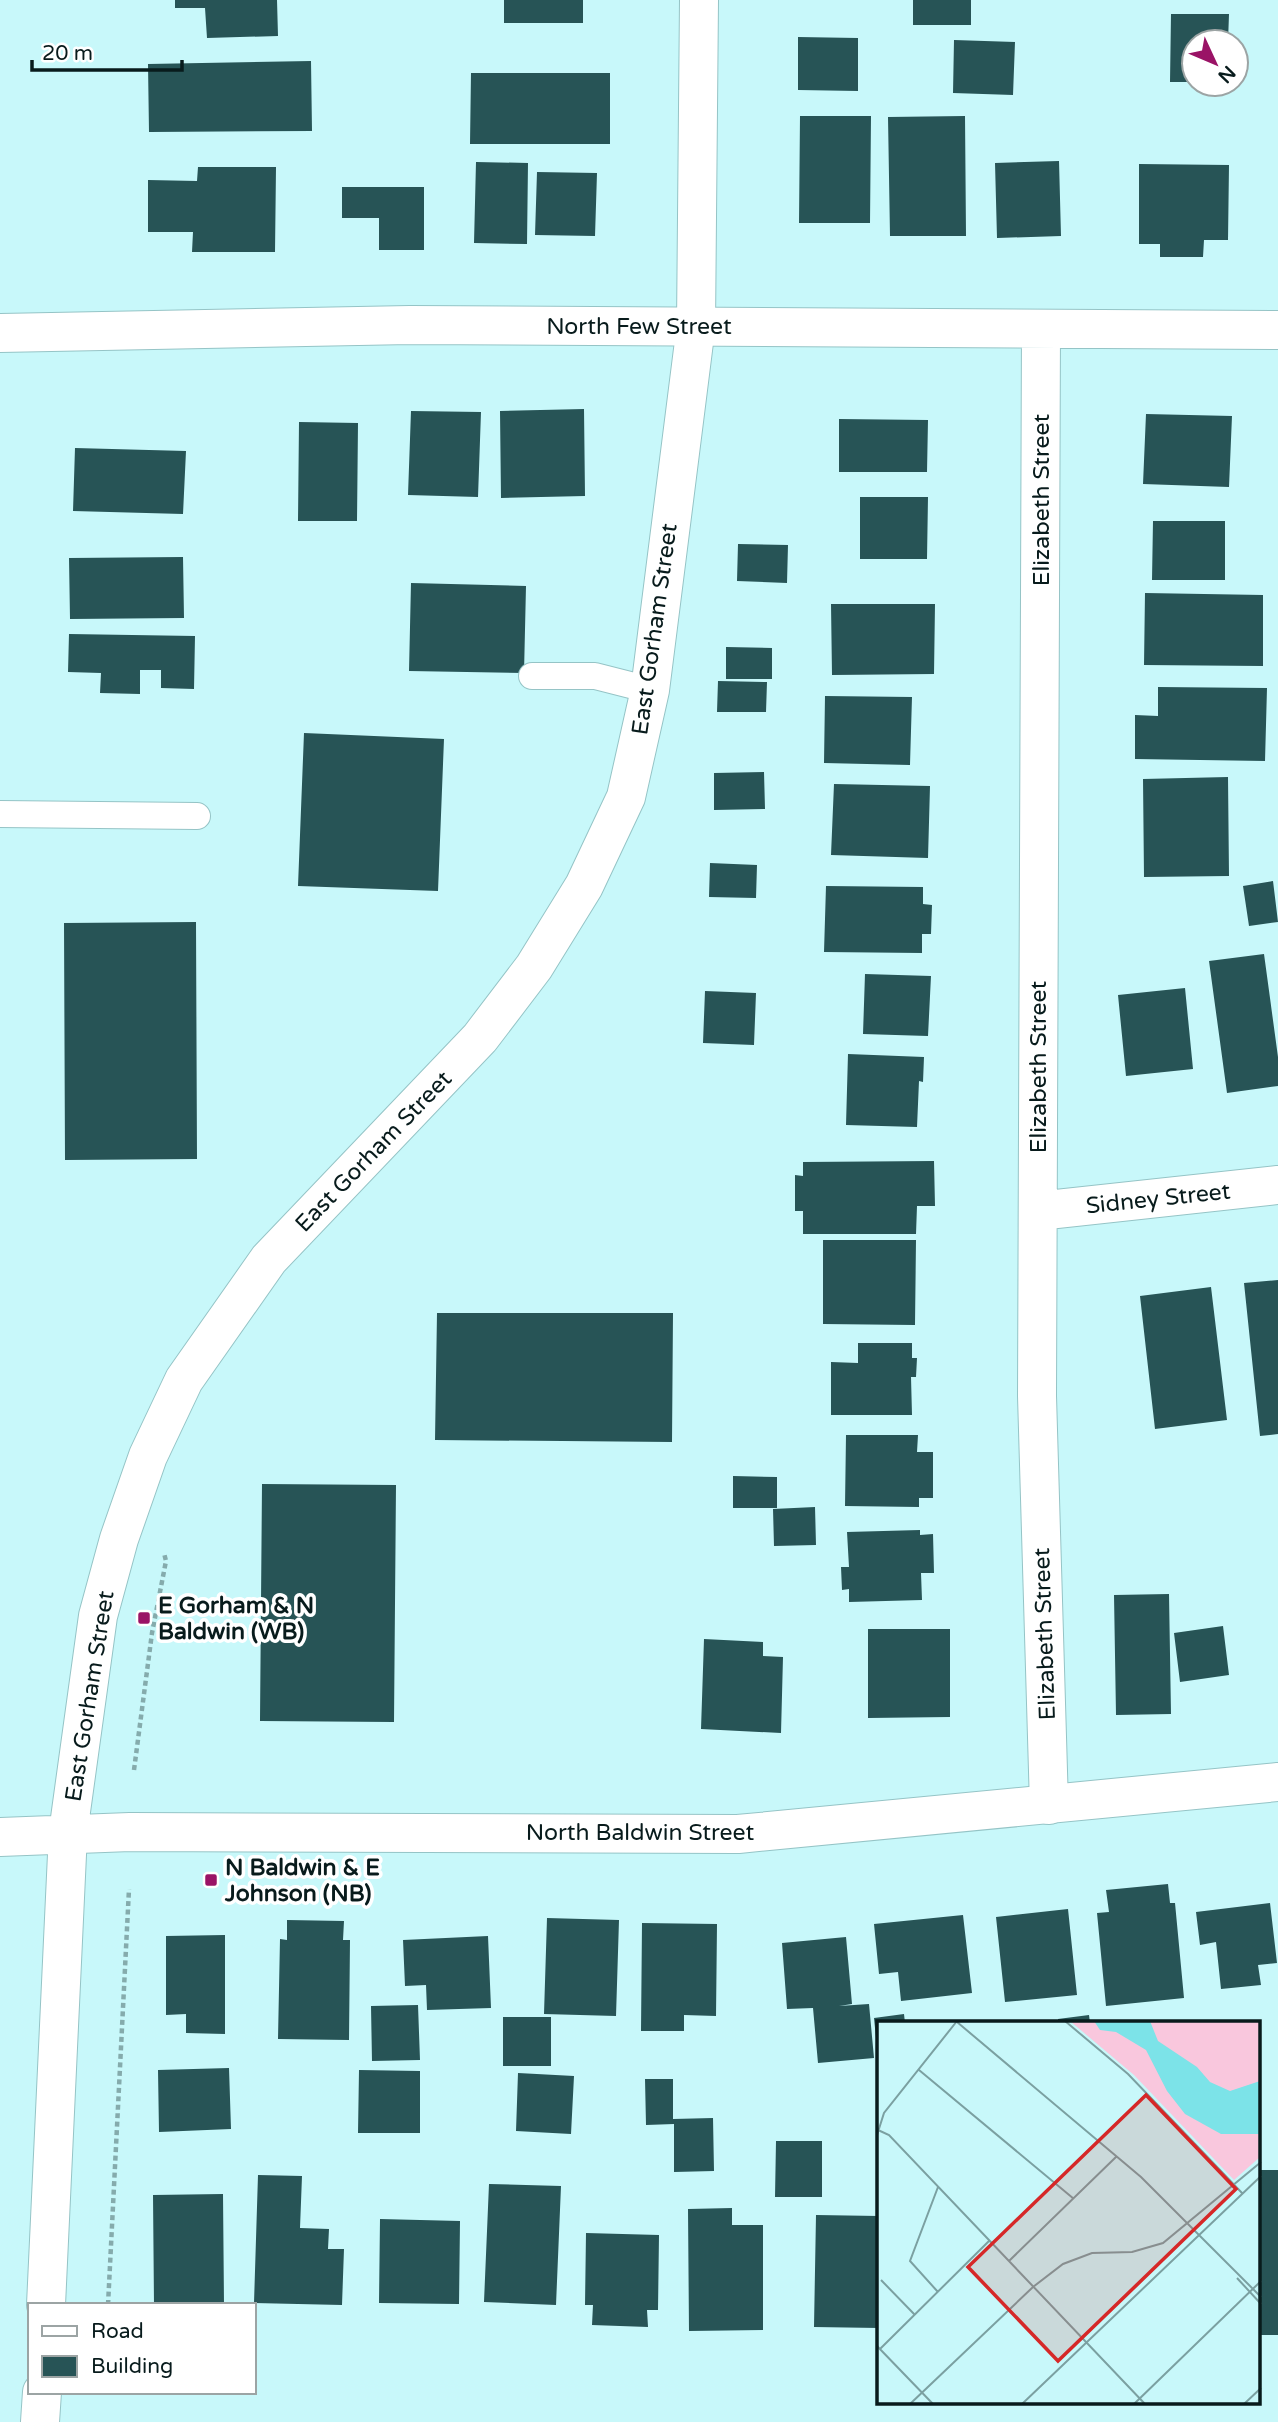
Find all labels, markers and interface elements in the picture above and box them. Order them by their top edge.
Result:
scale bar [32,28,182,72]
north arrow [1180,28,1250,98]
text: 20 m [42,41,93,66]
text: N [1213,61,1240,87]
street label: North Few Street [546,313,732,341]
street label: Elizabeth Street [1028,414,1056,586]
street label: East Gorham Street [626,521,684,737]
street label: Elizabeth Street [1025,981,1053,1153]
street label: East Gorham Street [290,1065,458,1238]
street label: Sidney Street [1084,1177,1232,1221]
street label: Elizabeth Street [1028,1547,1062,1721]
street label: East Gorham Street [59,1589,121,1804]
place label: E Gorham & N Baldwin (WB) [158,1592,314,1646]
marker: E Gorham & N Baldwin (WB) [136,1610,152,1626]
street label: North Baldwin Street [526,1819,754,1847]
place label: N Baldwin & E Johnson (NB) [224,1854,380,1908]
marker: N Baldwin & E Johnson (NB) [203,1872,219,1888]
inset map [877,2021,1260,2404]
legend [28,2303,256,2394]
text: Road [91,2319,144,2344]
text: Building [91,2354,173,2379]

